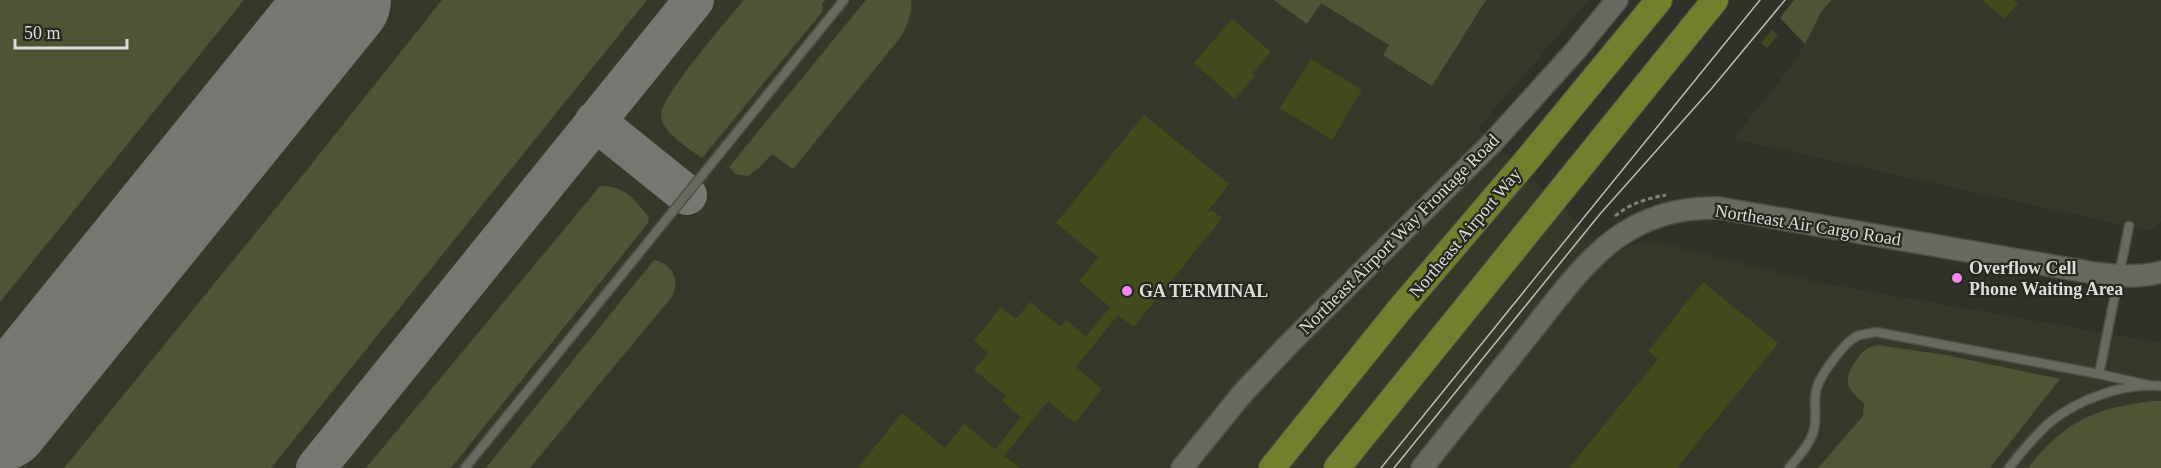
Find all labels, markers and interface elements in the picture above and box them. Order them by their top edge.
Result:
scale bar [15,12,128,50]
text: 50 m [24,23,61,43]
street label: Northeast Airport Way Frontage Road [1295,130,1503,338]
street label: Northeast Airport Way [1405,164,1525,302]
street label: Northeast Air Cargo Road [1714,200,1902,250]
place label: Overflow Cell Phone Waiting Area [1969,258,2123,299]
marker: Overflow Cell Phone Waiting Area [1950,271,1964,285]
place label: GA TERMINAL [1139,281,1268,301]
marker: GA TERMINAL [1120,284,1134,298]

